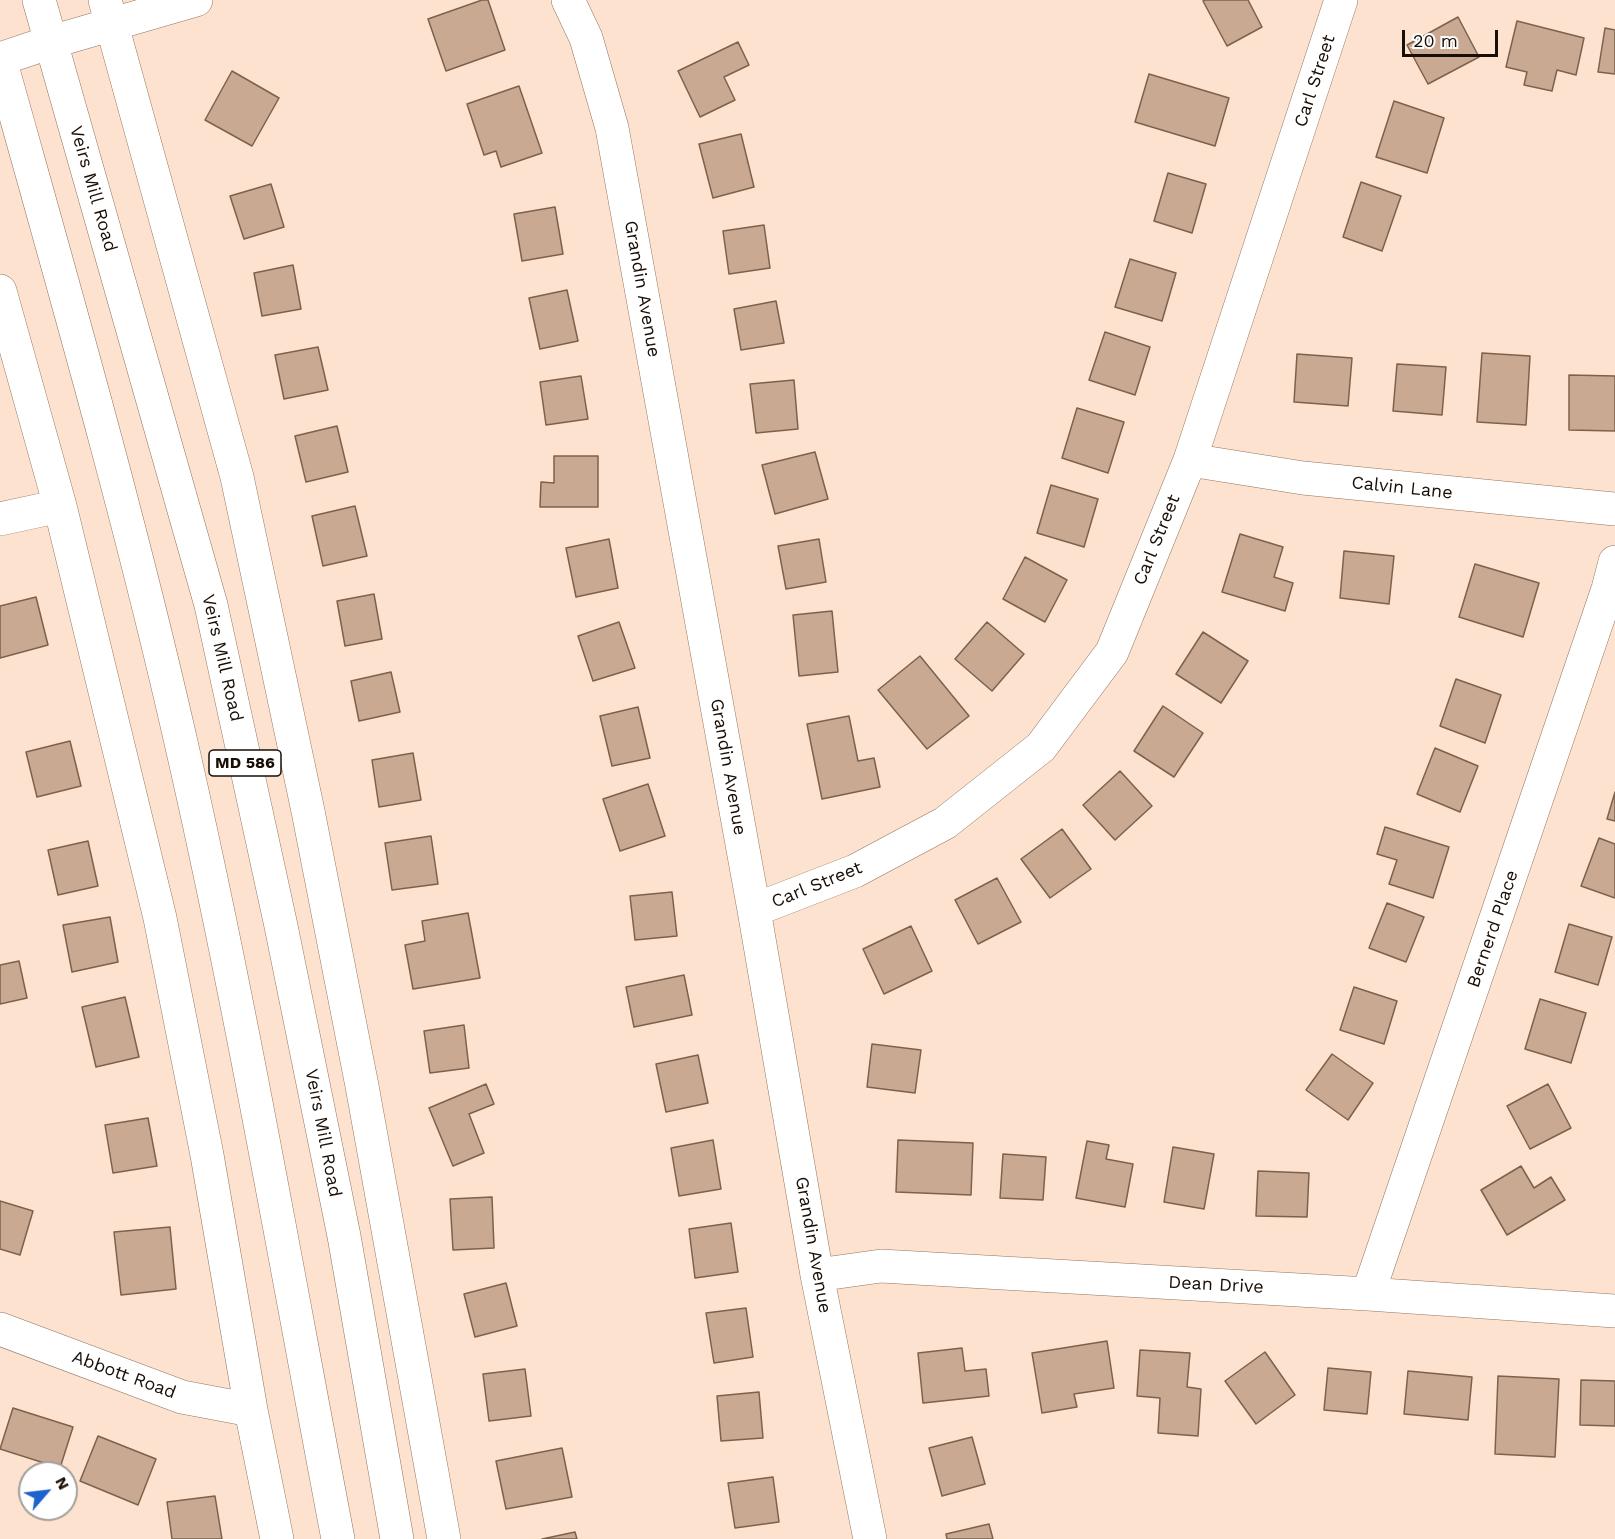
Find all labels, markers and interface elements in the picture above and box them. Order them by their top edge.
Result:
scale bar [1405,18,1501,56]
text: 20 m [1413,30,1458,51]
street label: Carl Street [1290,32,1340,130]
street label: Veirs Mill Road [65,124,121,254]
street label: Grandin Avenue [619,219,665,359]
street label: Calvin Lane [1350,472,1454,504]
street label: Carl Street [1129,492,1185,588]
street label: Veirs Mill Road [197,592,247,724]
street label: Grandin Avenue [705,697,751,837]
road number: MD 586 [209,750,281,776]
street label: Carl Street [769,857,865,913]
street label: Bernerd Place [1463,868,1523,990]
street label: Veirs Mill Road [300,1067,346,1199]
street label: Grandin Avenue [790,1175,836,1315]
street label: Dean Drive [1168,1272,1264,1298]
street label: Abbott Road [69,1346,179,1404]
north arrow [18,1461,78,1521]
text: N [51,1474,74,1493]

